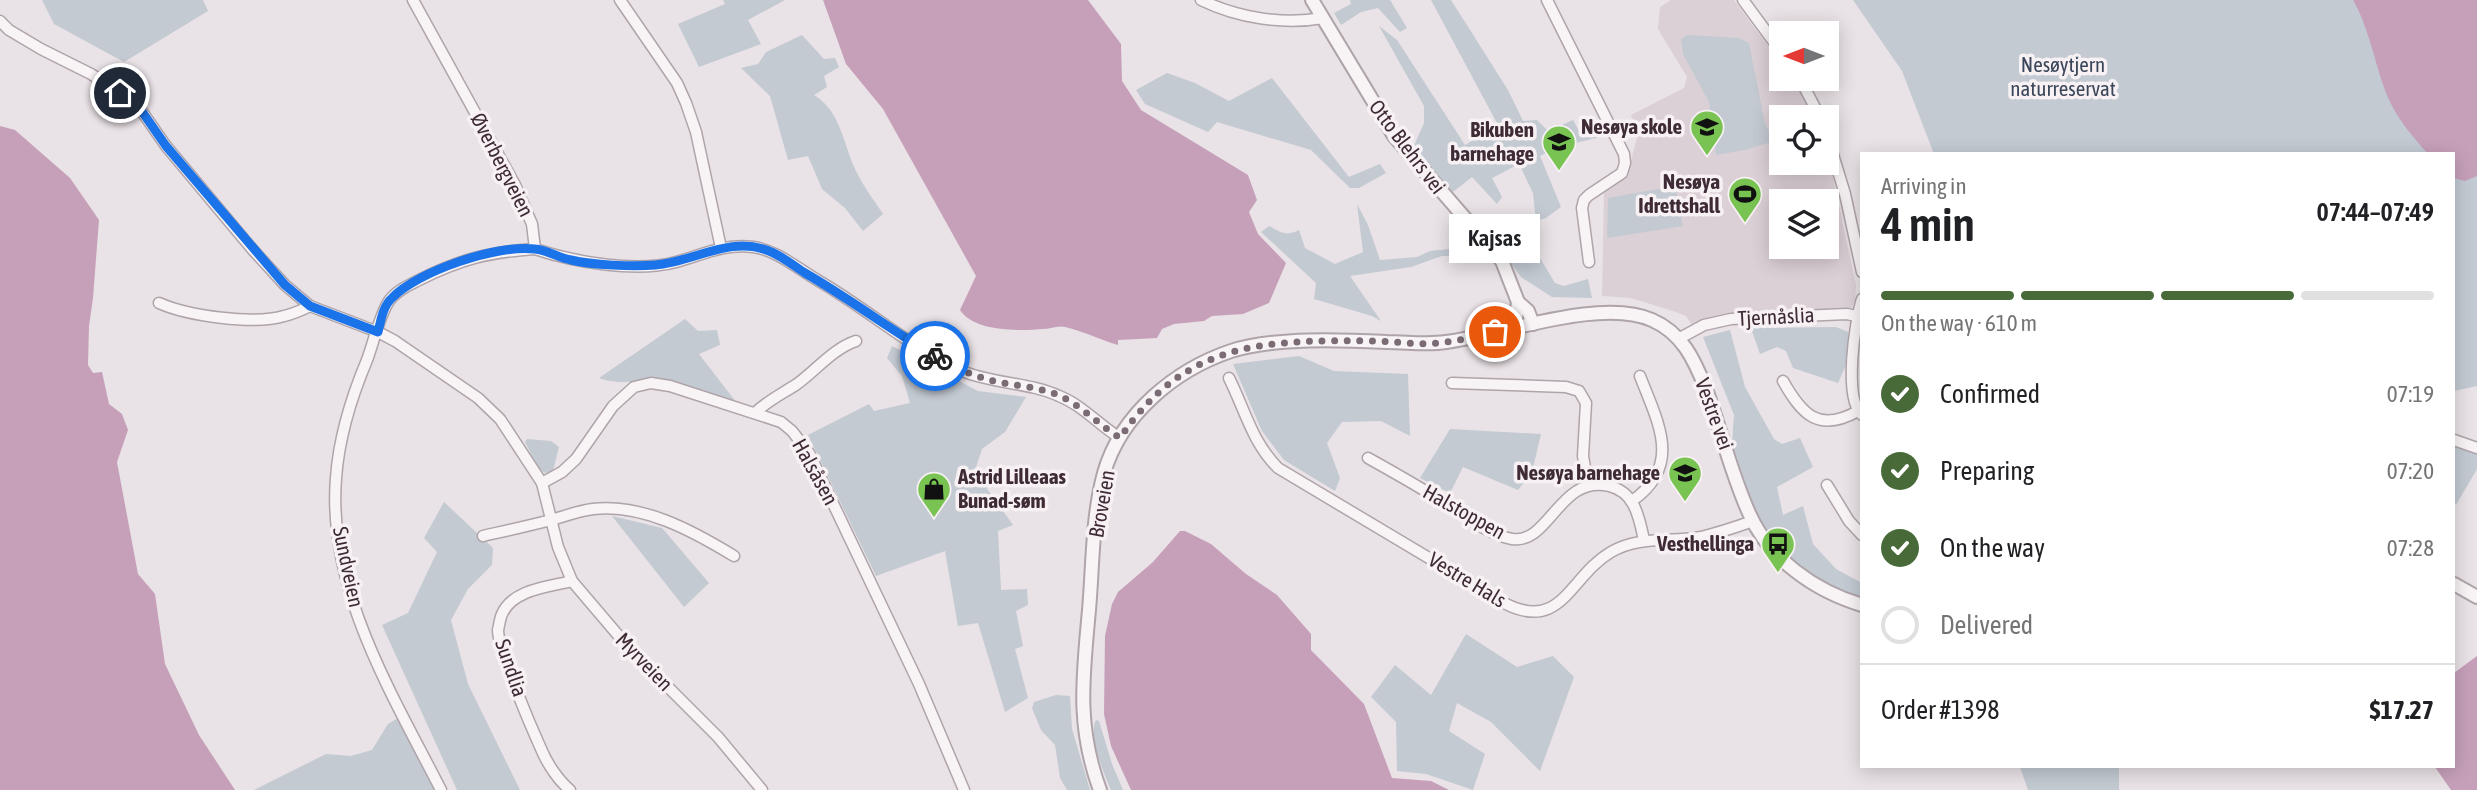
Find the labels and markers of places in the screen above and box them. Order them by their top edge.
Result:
pin [90,63,150,123]
school or university icon: Nesøya skole [1688,108,1726,157]
place label: Nesøya skole [1581,114,1682,138]
place label: Bikuben barnehage [1450,117,1534,165]
school or university icon: Bikuben barnehage [1540,123,1578,172]
place label: Nesøya Idrettshall [1638,169,1720,217]
sports icon: Nesøya Idrettshall [1726,175,1764,224]
callout: Kajsas [1450,213,1540,262]
pin [1465,302,1525,362]
school or university icon: Nesøya barnehage [1666,454,1704,503]
place label: Nesøya barnehage [1516,460,1660,484]
place label: Astrid Lilleaas Bunad-søm [957,464,1067,512]
shop icon: Astrid Lilleaas Bunad-søm [915,470,953,519]
bus stop icon: Vesthellinga [1759,525,1797,574]
place label: Vesthellinga [1656,531,1754,555]

